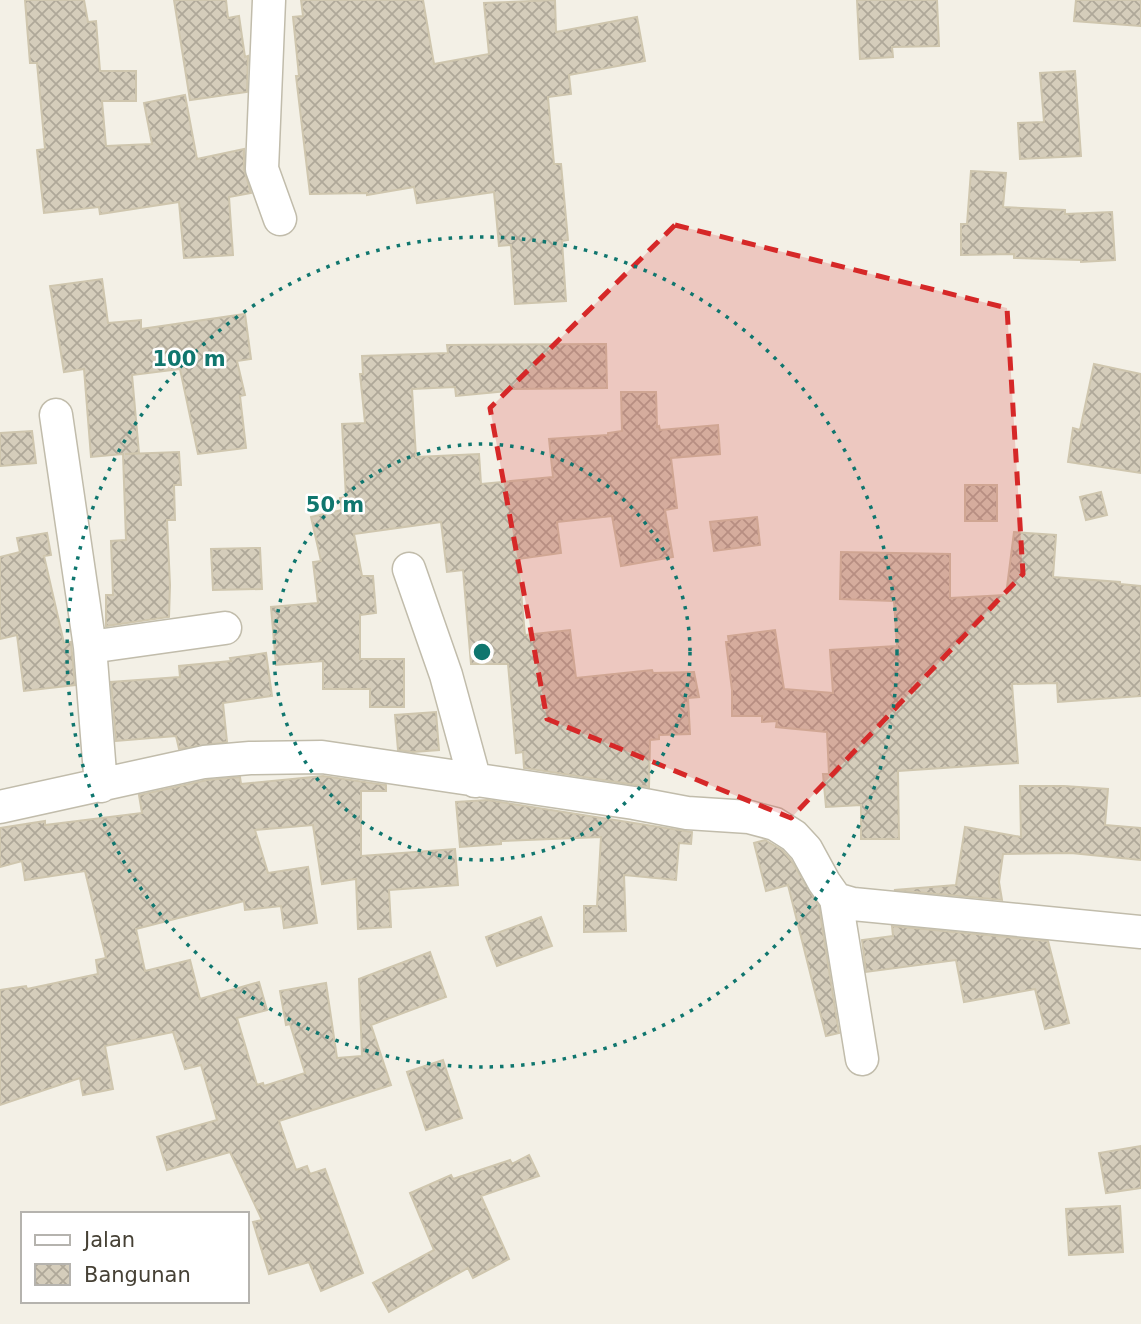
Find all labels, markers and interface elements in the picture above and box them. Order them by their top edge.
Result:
text: 100 m [152,347,226,371]
text: 50 m [306,493,364,517]
centre of rings [470,640,494,664]
legend [21,1212,248,1303]
text: Jalan [82,1228,135,1252]
text: Bangunan [84,1263,191,1287]

